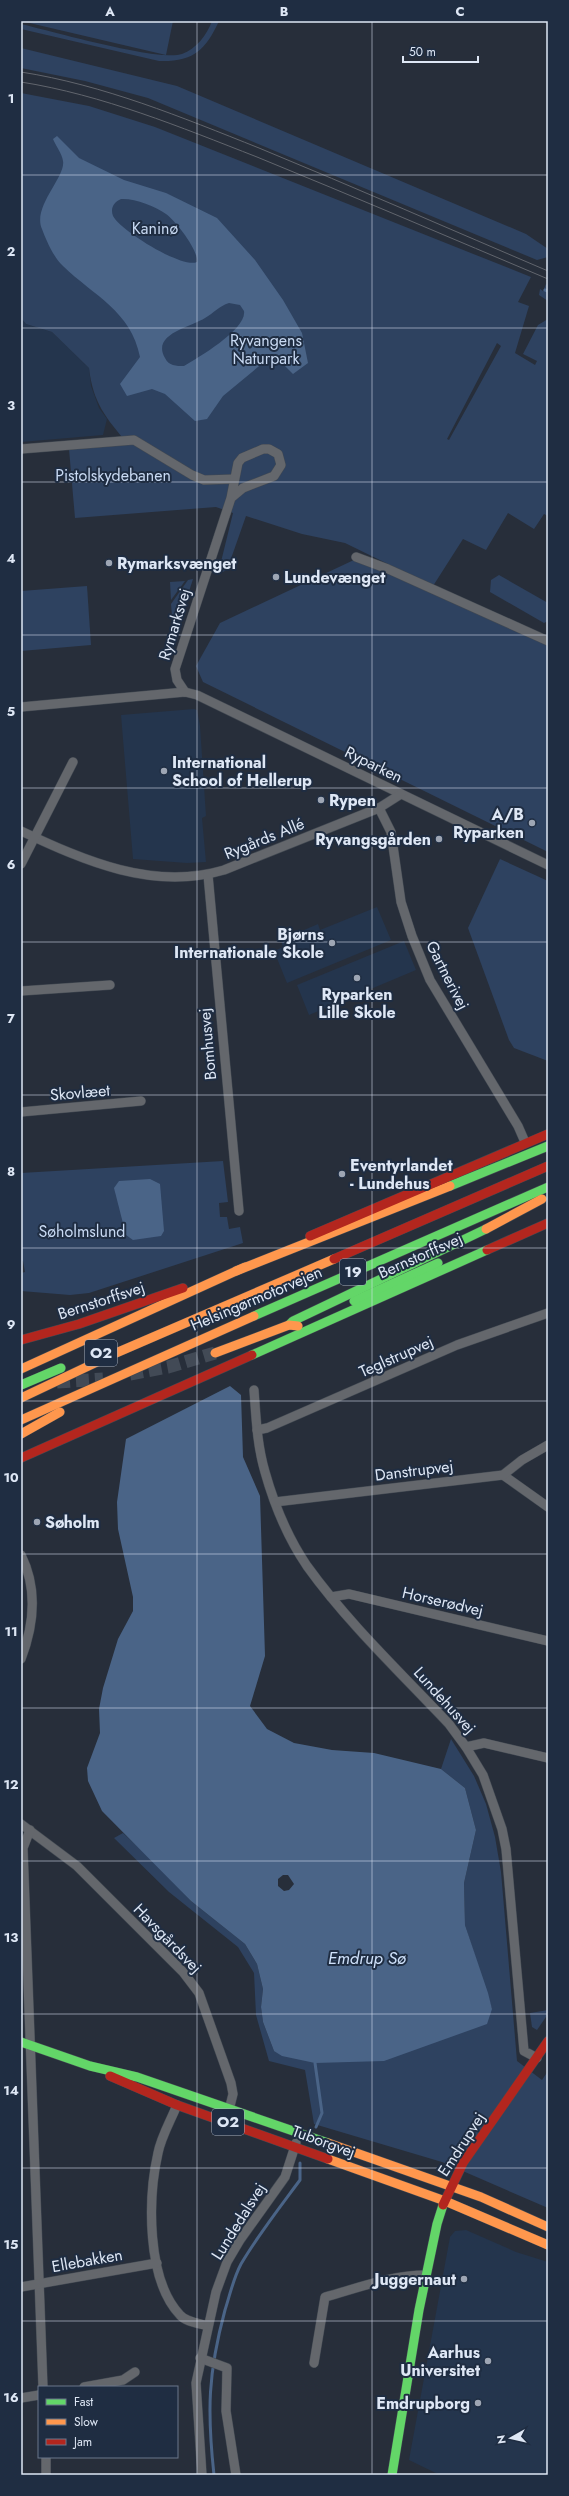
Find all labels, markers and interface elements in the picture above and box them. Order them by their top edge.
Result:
text: A [104,2,115,21]
text: B [280,2,289,21]
text: C [455,2,465,21]
scale bar [403,38,478,64]
text: 50 m [409,43,436,61]
text: 1 [8,89,14,108]
park label: Kaninø [132,217,178,240]
text: 2 [7,242,15,261]
park label: Ryvangens Naturpark [230,329,302,370]
text: 3 [7,396,15,415]
park label: Pistolskydebanen [55,464,171,487]
text: 4 [6,549,16,568]
place label: Rymarksvænget [117,552,237,575]
marker: Rymarksvænget [104,558,114,568]
place label: Lundevænget [284,566,386,589]
marker: Lundevænget [271,572,281,582]
street label: Rymarksvej [153,585,196,663]
text: 5 [7,702,15,721]
street label: Ryparken [341,741,407,788]
place label: International School of Hellerup [172,751,312,792]
marker: International School of Hellerup [159,766,169,776]
place label: Rypen [329,789,376,812]
marker: Rypen [316,795,326,805]
place label: A/B Ryparken [453,803,524,844]
street label: Rygårds Allé [221,812,308,865]
marker: A/B Ryparken [527,818,537,828]
place label: Ryvangsgården [315,828,431,851]
marker: Ryvangsgården [434,834,444,844]
text: 6 [7,855,16,874]
place label: Bjørns Internationale Skole [174,923,324,964]
street label: Gartnerivej [420,937,475,1014]
marker: Bjørns Internationale Skole [327,938,337,948]
marker: Ryparken Lille Skole [352,973,362,983]
place label: Ryparken Lille Skole [318,983,396,1024]
street label: Bomhusvej [193,1007,222,1081]
text: 7 [7,1009,15,1028]
street label: Skovlæet [49,1078,111,1107]
place label: Eventyrlandet - Lundehus [350,1154,453,1195]
text: 8 [7,1162,15,1181]
marker: Eventyrlandet - Lundehus [337,1169,347,1179]
park label: Søholmslund [39,1220,125,1243]
street label: Bernstorffsvej [374,1227,466,1284]
road number: 19 [340,1259,366,1285]
street label: Helsingørmotorvejen [187,1260,326,1337]
street label: Bernstorffsvej [55,1276,148,1325]
text: 9 [7,1315,16,1334]
street label: Teglstrupvej [355,1330,437,1383]
road number: O2 [85,1340,117,1366]
street label: Danstrupvej [373,1454,455,1487]
text: 10 [3,1468,19,1487]
place label: Søholm [45,1511,100,1534]
marker: Søholm [32,1517,42,1527]
street label: Horserødvej [400,1581,486,1622]
text: 11 [4,1622,18,1641]
street label: Lundehusvej [408,1662,481,1739]
text: 12 [3,1775,19,1794]
street label: Havsgårdsvej [128,1898,207,1979]
text: 13 [4,1928,18,1947]
water label: Emdrup Sø [328,1946,406,1970]
text: 14 [3,2081,19,2100]
street label: Emdrupvej [432,2108,491,2181]
road number: O2 [212,2109,244,2135]
street label: Tuborgvej [289,2119,359,2164]
street label: Lundedalsvej [206,2178,271,2264]
text: 15 [3,2235,19,2254]
street label: Ellebakken [50,2243,124,2278]
place label: Juggernaut [371,2268,457,2291]
marker: Juggernaut [459,2274,469,2284]
place label: Aarhus Universitet [400,2341,481,2382]
marker: Aarhus Universitet [483,2356,493,2366]
legend [38,2386,178,2458]
text: 16 [3,2388,19,2407]
place label: Emdrupborg [376,2392,470,2415]
text: Fast [74,2393,93,2411]
marker: Emdrupborg [473,2398,483,2408]
text: Slow [74,2413,99,2431]
north arrow [491,2418,531,2458]
text: Jam [72,2433,92,2451]
text: N [493,2434,510,2445]

